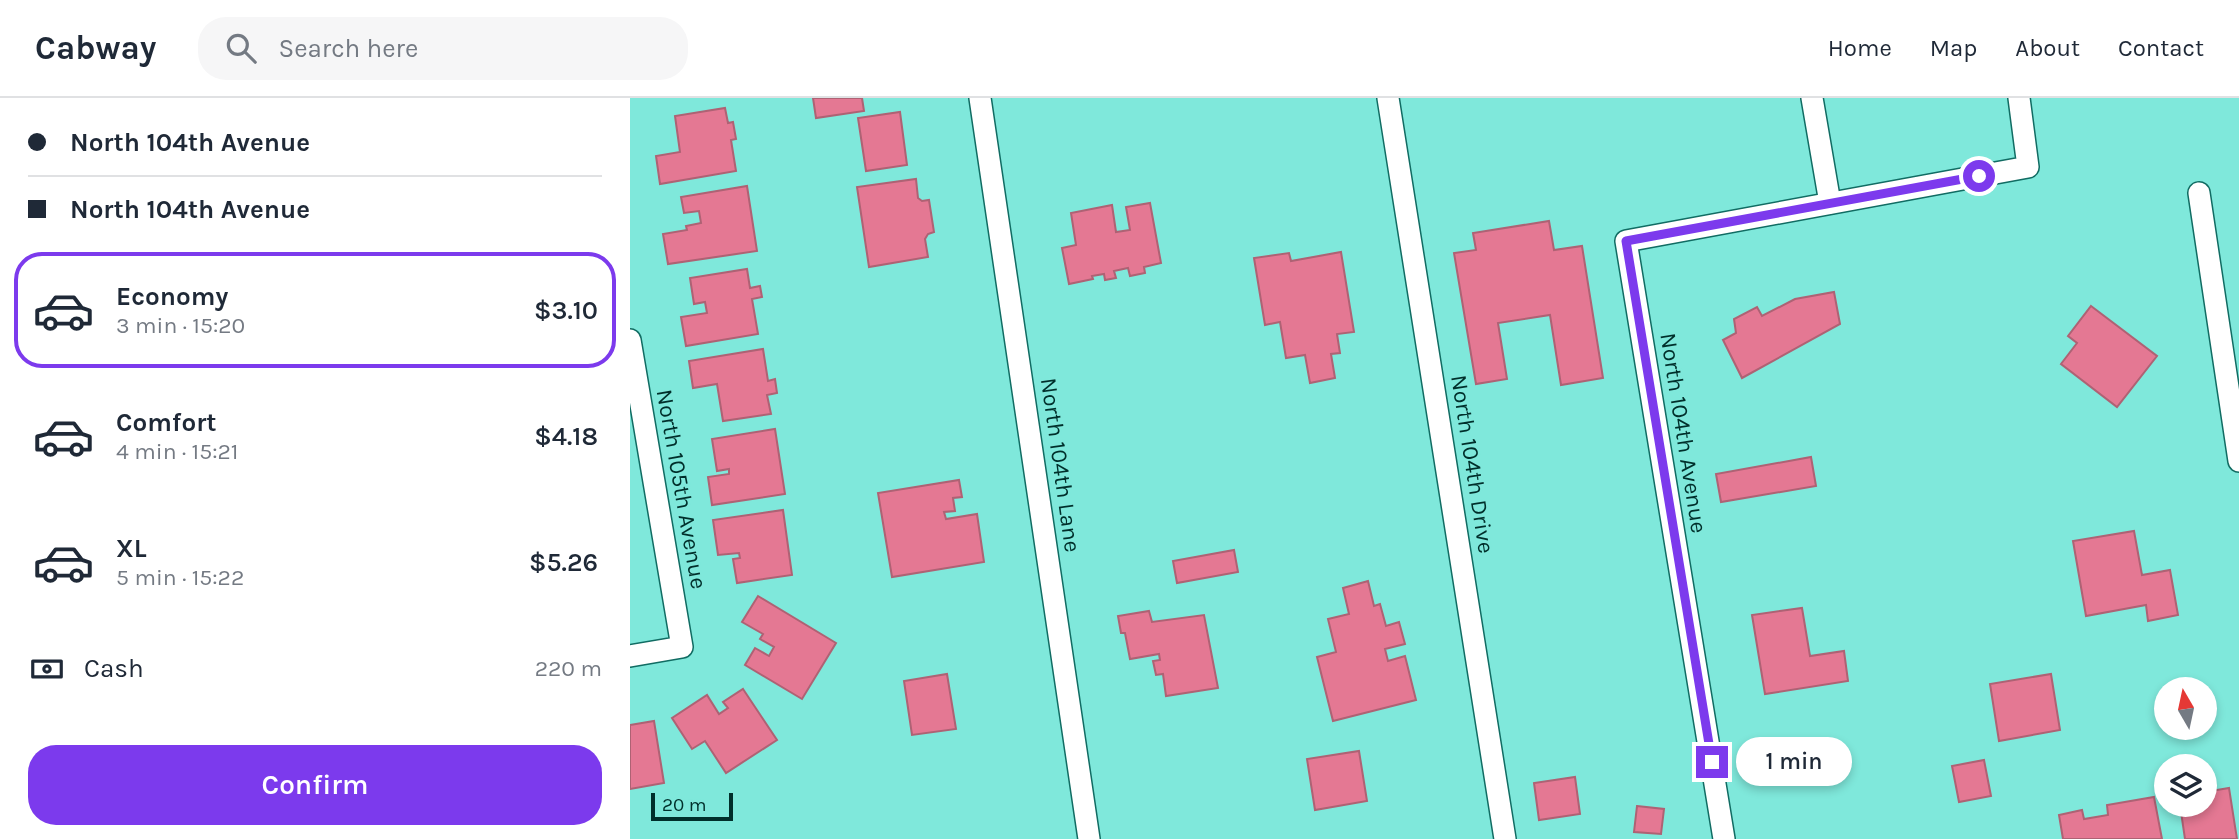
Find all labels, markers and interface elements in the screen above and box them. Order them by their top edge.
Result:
search box [198,17,688,80]
text: Cabway [35,29,156,67]
icon: search [222,29,260,67]
text: Search here [278,33,418,64]
text: Home [1828,34,1892,62]
text: Map [1930,34,1977,62]
text: About [2015,34,2080,62]
text: Contact [2118,34,2204,62]
text: North 104th Avenue [70,127,310,158]
route start [1963,160,1995,192]
text: North 104th Avenue [70,194,310,225]
icon: car [32,279,95,342]
text: Economy [116,281,228,312]
text: $3.10 [534,295,598,326]
text: 3 min · 15:20 [116,312,245,339]
street label: North 104th Avenue [1654,331,1713,535]
street label: North 104th Drive [1445,373,1500,555]
street label: North 104th Lane [1035,376,1086,554]
street label: North 105th Avenue [651,387,712,591]
icon: car [32,405,95,468]
text: Comfort [116,407,217,438]
text: $4.18 [534,421,598,452]
text: 4 min · 15:21 [116,438,238,465]
icon: car [32,531,95,594]
text: XL [116,533,147,564]
text: $5.26 [529,547,598,578]
text: 5 min · 15:22 [116,564,244,591]
icon: cash [28,650,66,688]
text: Cash [84,653,144,684]
text: 220 m [535,655,602,682]
north arrow [2154,677,2217,740]
map controls [2154,677,2217,817]
callout: 1 min [1736,738,1852,786]
button: Confirm [28,745,602,825]
route end [1696,746,1728,778]
text: 1 min [1765,748,1823,775]
button: layers [2154,754,2217,817]
scale bar [651,790,733,822]
text: 20 m [662,794,707,816]

